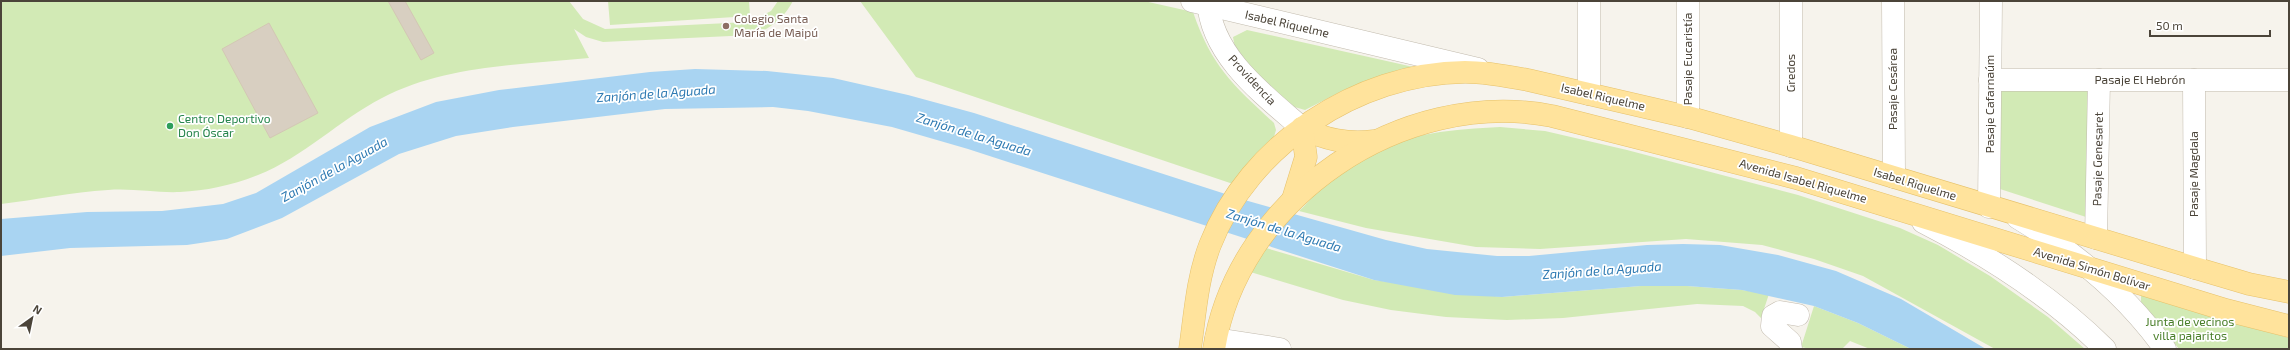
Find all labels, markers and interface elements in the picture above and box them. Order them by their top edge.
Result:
street label: Isabel Riquelme [1244,7,1331,40]
place label: Colegio Santa María de Maipú [734,11,818,39]
scale bar [2150,12,2270,38]
street label: Pasaje Eucaristía [1680,13,1695,105]
text: 50 m [2156,18,2183,32]
marker: Colegio Santa María de Maipú [721,21,731,31]
street label: Pasaje Cesárea [1885,48,1900,130]
street label: Providencia [1226,51,1280,107]
street label: Gredos [1783,54,1797,92]
street label: Pasaje Cafarnaúm [1982,55,1997,153]
street label: Pasaje El Hebrón [2095,72,2185,87]
street label: Isabel Riquelme [1560,80,1647,113]
water label: Zanjón de la Aguada [596,81,716,105]
water label: Zanjón de la Aguada [914,109,1034,159]
place label: Centro Deportivo Don Óscar [178,111,271,139]
street label: Pasaje Genesaret [2089,111,2106,206]
marker: Centro Deportivo Don Óscar [165,121,175,131]
street label: Pasaje Magdala [2186,131,2201,217]
water label: Zanjón de la Aguada [278,133,390,205]
street label: Avenida Isabel Riquelme [1738,155,1869,205]
street label: Isabel Riquelme [1872,164,1959,202]
water label: Zanjón de la Aguada [1224,205,1344,255]
street label: Avenida Simón Bolívar [2032,244,2152,293]
water label: Zanjón de la Aguada [1542,258,1662,282]
north arrow [12,298,52,338]
text: N [31,302,45,317]
park label: Junta de vecinos villa pajaritos [2146,314,2234,343]

